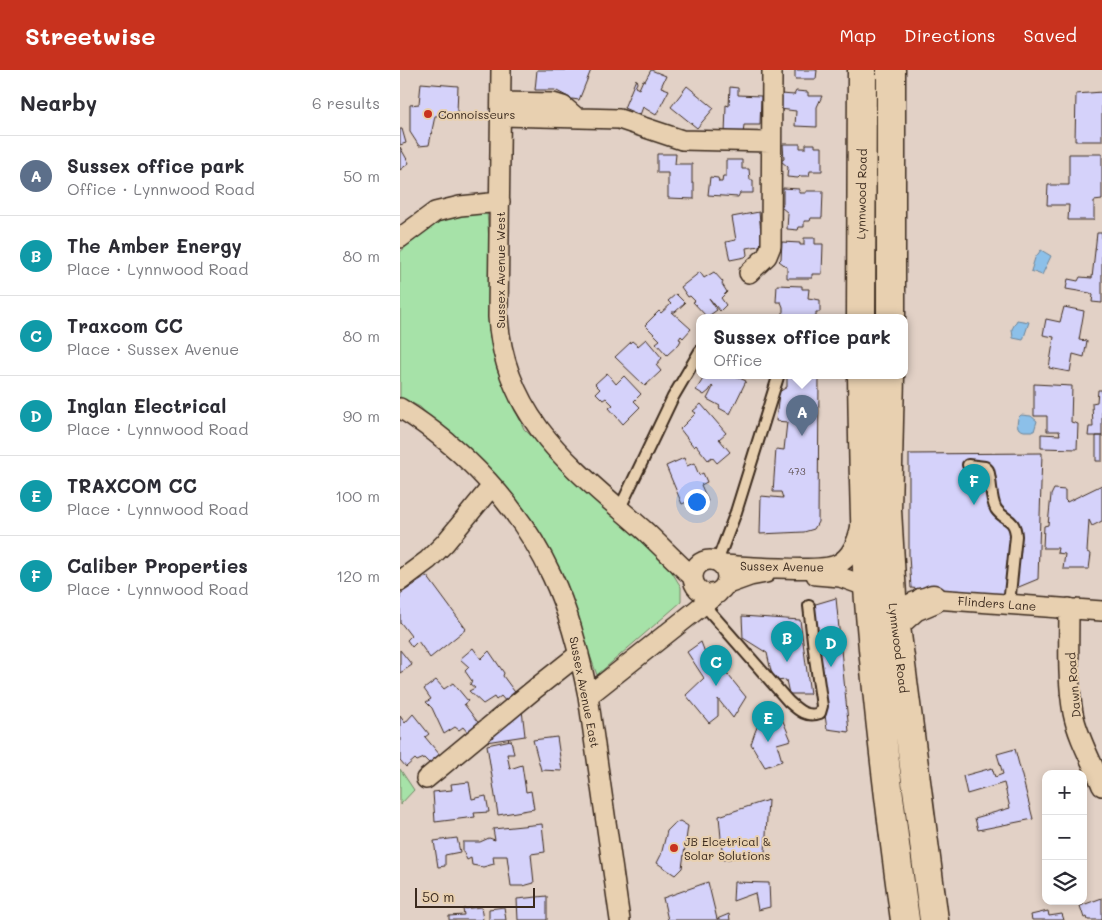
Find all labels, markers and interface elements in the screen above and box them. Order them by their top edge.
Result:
text: Streetwise [25,20,155,51]
text: Map [839,23,876,47]
text: Directions [904,23,996,47]
text: Saved [1024,23,1077,47]
text: Nearby [20,89,97,116]
text: 6 results [312,92,380,113]
place label: Connoisseurs [438,106,515,122]
marker: Connoisseurs [422,108,434,120]
street label: Lynnwood Road [852,148,870,240]
text: Sussex office park [67,153,245,178]
text: A [30,165,42,186]
text: 50 m [343,165,380,186]
text: Office · Lynnwood Road [67,178,255,199]
street label: Sussex Avenue West [492,212,508,328]
text: The Amber Energy [67,233,242,258]
text: B [31,245,41,266]
text: 80 m [343,245,380,266]
text: Place · Lynnwood Road [67,258,248,279]
text: Traxcom CC [67,313,183,338]
popup [696,314,908,379]
text: Sussex office park [713,324,891,349]
text: C [30,325,42,346]
text: 80 m [343,325,380,346]
text: Place · Sussex Avenue [67,338,239,359]
text: Office [713,349,763,370]
text: Inglan Electrical [67,393,226,418]
pin: A [786,395,818,436]
text: D [30,405,42,426]
text: 90 m [343,405,380,426]
text: Place · Lynnwood Road [67,418,248,439]
house number: 473 [788,464,806,478]
pin: F [958,464,990,505]
text: TRAXCOM CC [67,473,197,498]
text: E [31,485,41,506]
text: 100 m [335,485,380,506]
your location [684,489,710,515]
text: Place · Lynnwood Road [67,498,248,519]
text: Caliber Properties [67,553,248,578]
street label: Sussex Avenue [740,557,824,575]
text: F [31,565,41,586]
text: 120 m [336,565,380,586]
text: Place · Lynnwood Road [67,578,248,599]
street label: Flinders Lane [957,592,1037,614]
street label: Lynnwood Road [886,602,913,694]
pin: B [771,621,803,662]
pin: D [815,626,847,667]
street label: Sussex Avenue East [566,635,604,749]
pin: C [700,645,732,686]
street label: Dawn Road [1062,651,1084,718]
pin: E [752,701,784,742]
map controls [1042,770,1087,905]
button: + [1042,770,1087,815]
button: − [1042,815,1087,860]
place label: JB Elcetrical & Solar Solutions [684,833,771,863]
marker: JB Elcetrical & Solar Solutions [668,842,680,854]
button: layers [1042,860,1087,905]
scale bar [415,885,535,908]
text: 50 m [422,887,454,906]

